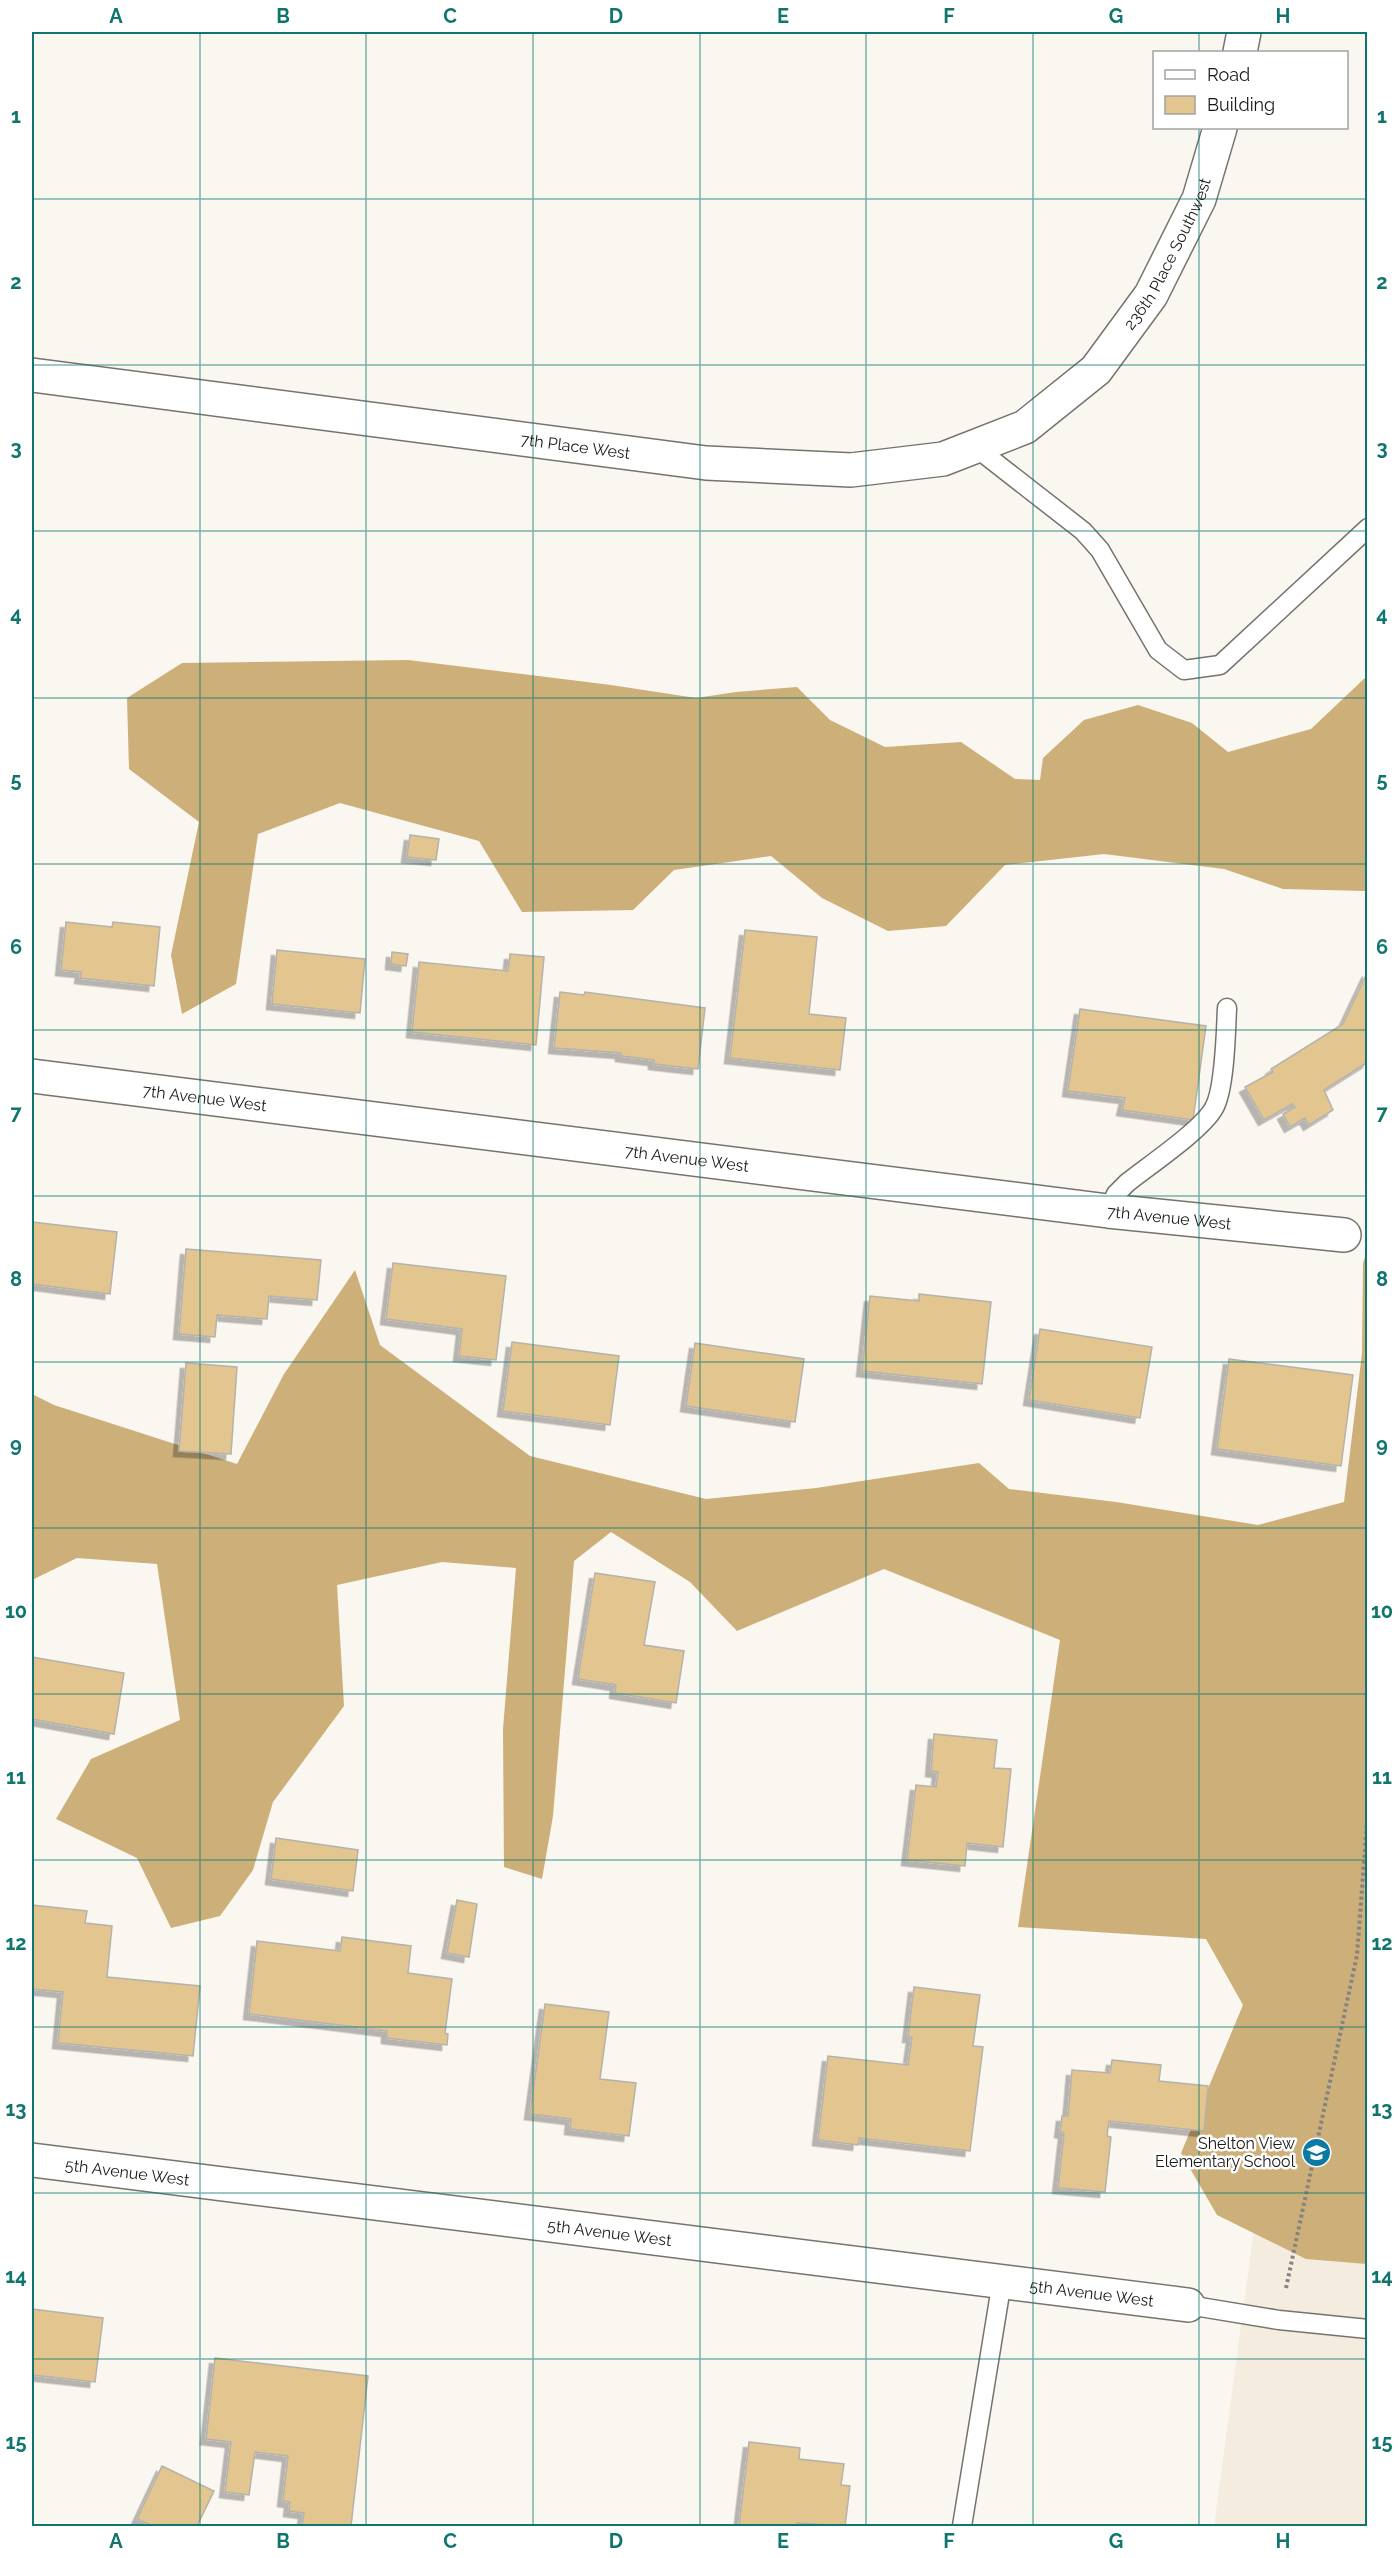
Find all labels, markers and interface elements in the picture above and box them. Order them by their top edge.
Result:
text: A [109,4,123,28]
text: B [276,4,290,28]
text: C [443,4,457,28]
text: D [609,4,623,28]
text: E [777,4,789,28]
text: F [943,4,955,28]
text: G [1109,4,1123,28]
text: H [1276,4,1290,28]
legend [1153,51,1348,129]
text: Road [1207,64,1250,85]
text: Building [1207,94,1275,115]
text: 1 [11,104,21,128]
text: 1 [1377,104,1387,128]
street label: 236th Place Southwest [1120,175,1214,333]
text: 2 [10,270,22,294]
text: 2 [1376,270,1388,294]
street label: 7th Place West [519,429,632,463]
text: 3 [10,436,22,460]
text: 3 [1376,436,1388,460]
text: 4 [10,602,22,626]
text: 4 [1376,602,1388,626]
text: 5 [10,768,22,792]
text: 5 [1376,768,1388,792]
text: 6 [10,935,22,959]
text: 6 [1376,935,1388,959]
street label: 7th Avenue West [142,1080,268,1115]
text: 7 [10,1101,22,1125]
text: 7 [1376,1101,1388,1125]
street label: 7th Avenue West [624,1141,751,1175]
street label: 7th Avenue West [1106,1201,1233,1233]
text: 8 [10,1267,22,1291]
text: 8 [1376,1267,1388,1291]
text: 9 [10,1433,22,1457]
text: 9 [1376,1433,1388,1457]
text: 10 [5,1599,27,1623]
text: 10 [1371,1599,1393,1623]
text: 11 [6,1765,26,1789]
text: 11 [1372,1765,1392,1789]
text: 12 [5,1931,27,1955]
text: 12 [1371,1931,1393,1955]
text: 13 [5,2097,27,2121]
text: 13 [1371,2097,1393,2121]
place label: Shelton View Elementary School [1155,2134,1296,2171]
school or university icon: Shelton View Elementary School [1300,2136,1332,2168]
street label: 5th Avenue West [64,2155,191,2189]
street label: 5th Avenue West [546,2215,673,2250]
text: 14 [5,2264,27,2288]
text: 14 [1371,2264,1393,2288]
street label: 5th Avenue West [1029,2276,1155,2310]
text: 15 [6,2430,26,2454]
text: 15 [1372,2430,1392,2454]
text: A [109,2529,123,2553]
text: B [276,2529,290,2553]
text: C [443,2529,457,2553]
text: D [609,2529,623,2553]
text: E [777,2529,789,2553]
text: F [943,2529,955,2553]
text: G [1109,2529,1123,2553]
text: H [1276,2529,1290,2553]

